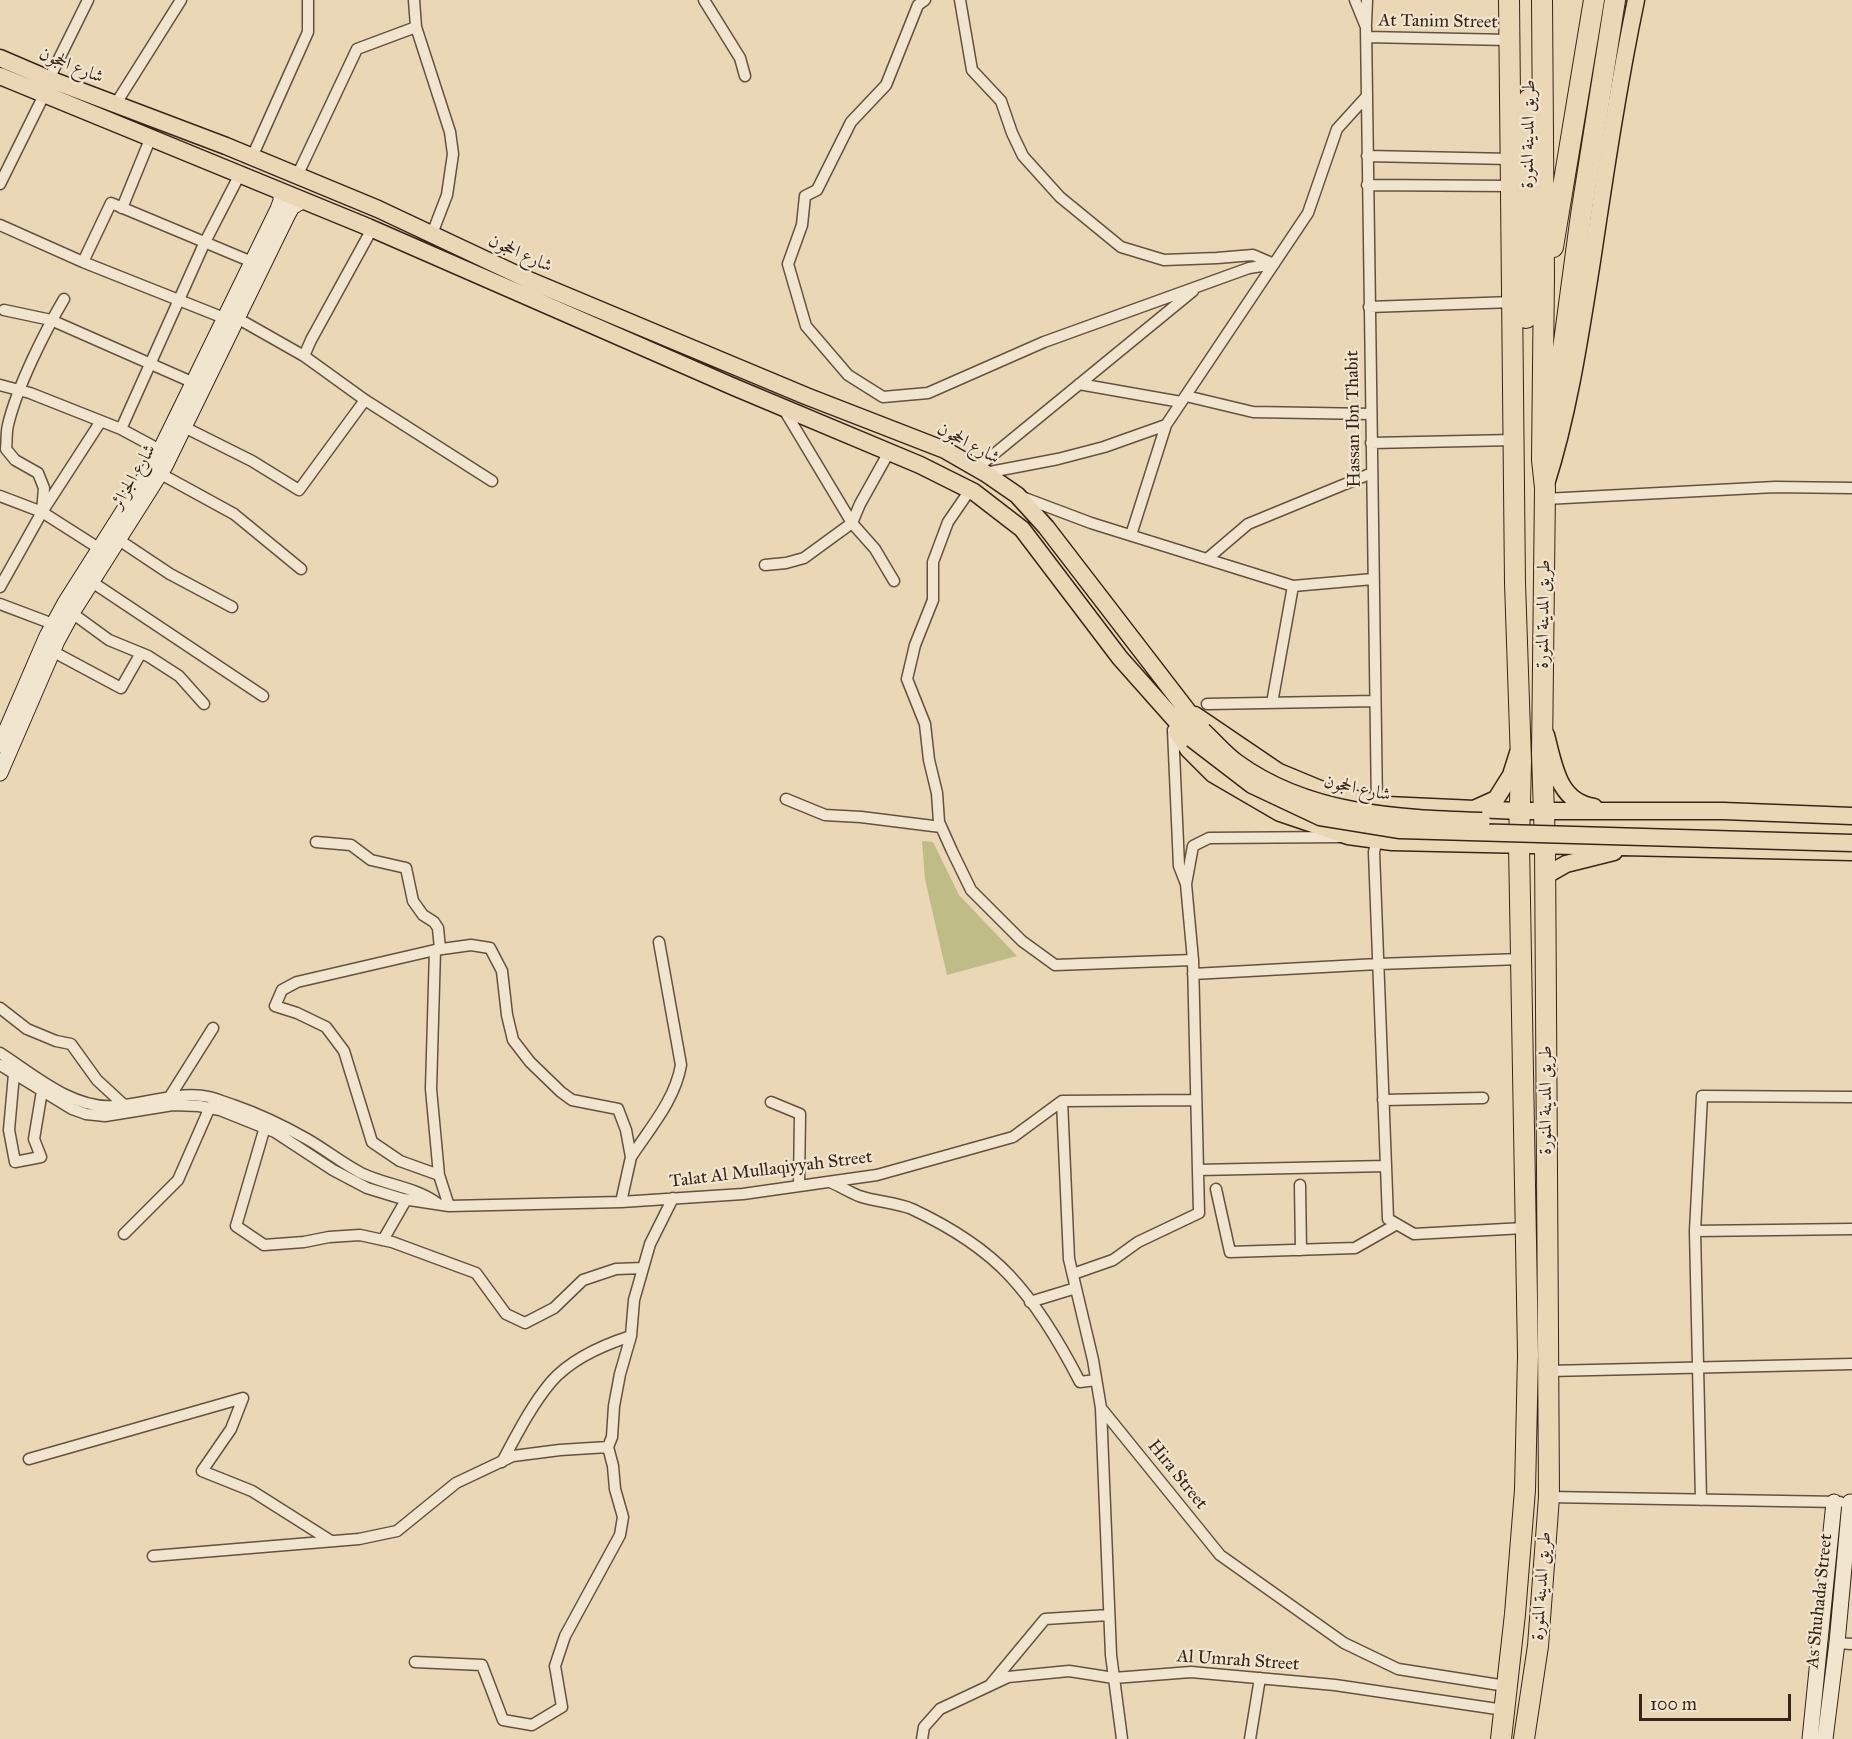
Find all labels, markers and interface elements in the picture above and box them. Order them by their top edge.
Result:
street label: At Tanim Street [1378,10,1498,34]
street label: شارع الحجون [36,43,106,89]
street label: طريق المدينة المنورة [1517,79,1541,189]
street label: شارع الحجون [485,230,555,278]
street label: Hassan Ibn Thabit [1342,350,1366,488]
street label: شارع الحجون [933,419,1003,469]
street label: شارع الجزائر [107,441,161,513]
street label: طريق المدينة المنورة [1532,559,1556,669]
street label: شارع الحجون [1322,771,1392,807]
street label: طريق المدينة المنورة [1536,1045,1558,1155]
street label: Talat Al Mullaqiyyah Street [668,1147,874,1193]
street label: Hira Street [1142,1436,1212,1514]
street label: طريق المدينة المنورة [1527,1531,1557,1641]
street label: As Shuhada Street [1802,1533,1838,1669]
street label: Al Umrah Street [1176,1646,1300,1676]
scale bar [1642,1682,1794,1720]
text: 100 m [1650,1693,1697,1715]

